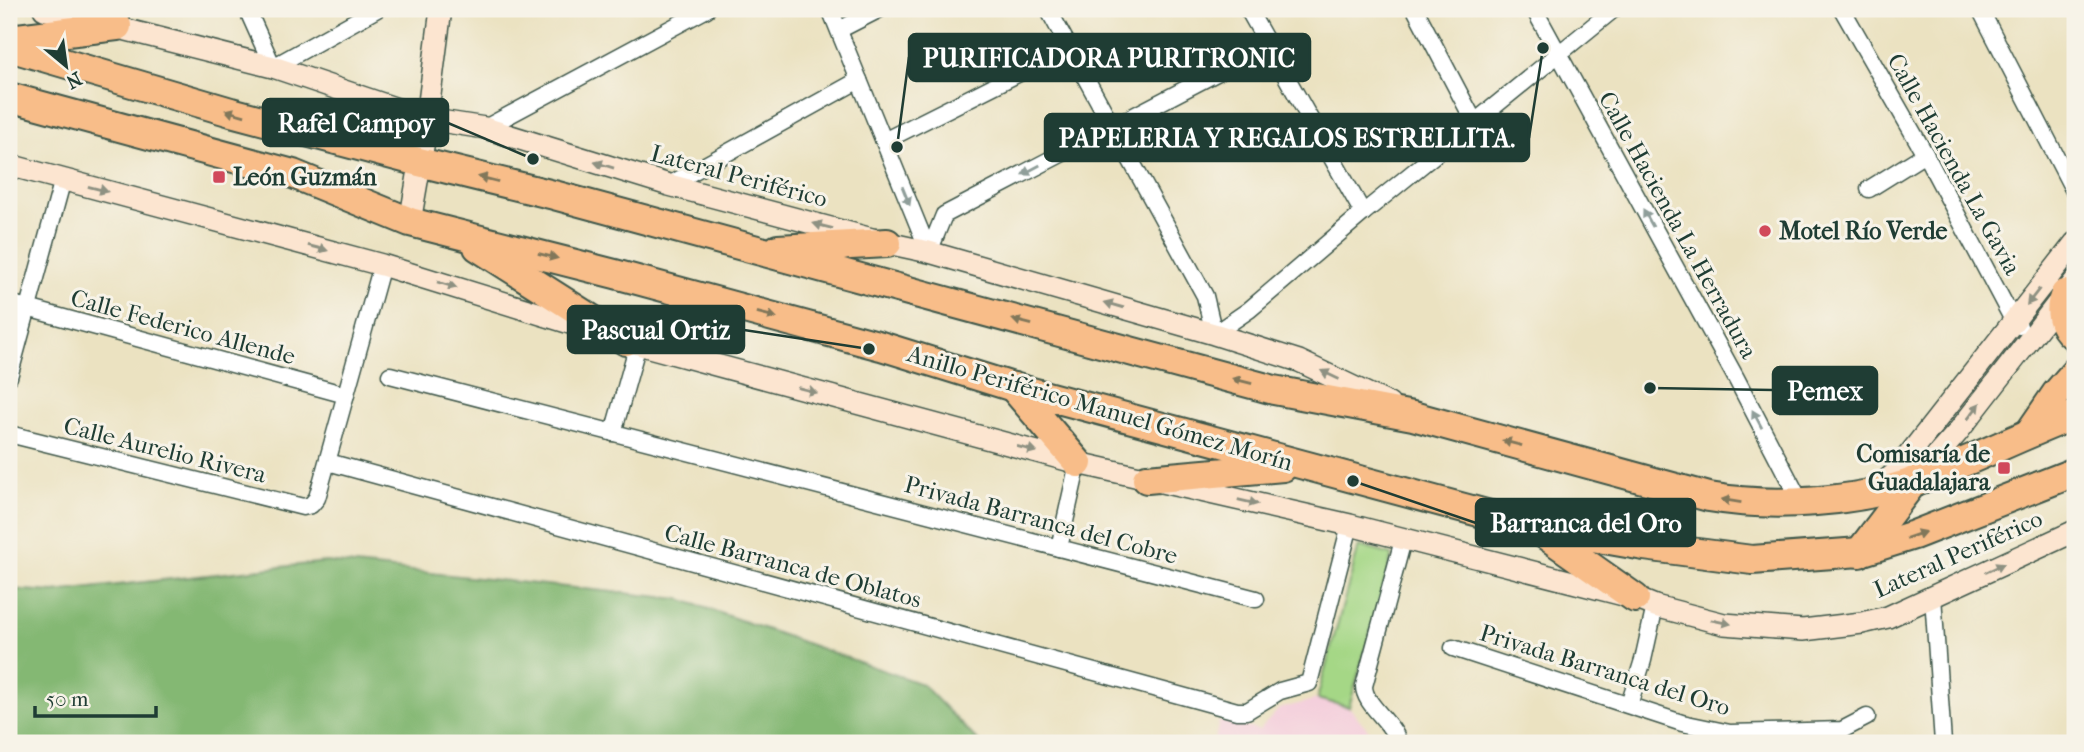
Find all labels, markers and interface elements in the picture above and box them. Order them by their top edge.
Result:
north arrow [32,32,102,102]
callout: PURIFICADORA PURITRONIC [909,34,1310,81]
text: PURIFICADORA PURITRONIC [923,43,1295,74]
street label: Calle Hacienda La Gavia [1881,48,2027,280]
text: N [62,67,85,93]
street label: Calle Hacienda La Herradura [1593,87,1764,364]
callout: Rafel Campoy [263,99,448,146]
one-way arrow [224,107,245,117]
text: Rafel Campoy [278,108,436,139]
callout: PAPELERIA Y REGALOS ESTRELLITA. [1045,114,1529,161]
text: PAPELERIA Y REGALOS ESTRELLITA. [1059,123,1515,154]
street label: Lateral Periférico [648,139,830,213]
one-way arrow [593,159,614,170]
place label: León Guzmán [233,163,378,191]
one-way arrow [1021,164,1041,176]
marker: León Guzmán [211,169,227,185]
one-way arrow [477,173,499,184]
one-way arrow [88,184,110,195]
one-way arrow [901,186,912,207]
one-way arrow [1642,209,1654,228]
place label: Motel Río Verde [1779,217,1948,245]
one-way arrow [812,220,834,231]
marker: Motel Río Verde [1757,223,1773,239]
one-way arrow [307,243,329,254]
one-way arrow [537,251,559,262]
one-way arrow [437,281,458,291]
street label: Calle Federico Allende [68,284,298,370]
one-way arrow [2027,288,2041,306]
one-way arrow [1102,299,1124,310]
callout: Pascual Ortiz [568,306,744,353]
one-way arrow [756,310,778,321]
text: Pascual Ortiz [582,315,731,346]
one-way arrow [1012,317,1033,327]
street label: Anillo Periférico Manuel Gómez Morín [903,339,1296,477]
callout: Pemex [1773,367,1877,414]
one-way arrow [1320,370,1340,381]
one-way arrow [1231,376,1252,386]
text: Pemex [1787,376,1863,407]
one-way arrow [796,385,818,396]
one-way arrow [1967,402,1981,420]
one-way arrow [1751,408,1763,428]
street label: Calle Aurelio Rivera [61,411,270,489]
one-way arrow [1500,437,1522,448]
place label: Comisaría de Guadalajara [1856,440,1991,496]
one-way arrow [1016,444,1038,455]
marker: Comisaría de Guadalajara [1996,460,2012,476]
street label: Privada Barranca del Cobre [901,470,1181,570]
one-way arrow [1720,495,1742,506]
one-way arrow [1237,497,1259,508]
callout: Barranca del Oro [1476,499,1695,546]
street label: Lateral Periférico [1869,504,2047,604]
text: Barranca del Oro [1490,508,1682,539]
street label: Calle Barranca de Oblatos [661,518,925,614]
one-way arrow [1905,529,1926,540]
one-way arrow [1985,562,2005,574]
one-way arrow [1710,617,1732,628]
street label: Privada Barranca del Oro [1476,619,1734,721]
scale bar [35,675,156,719]
text: 50 m [46,687,89,711]

